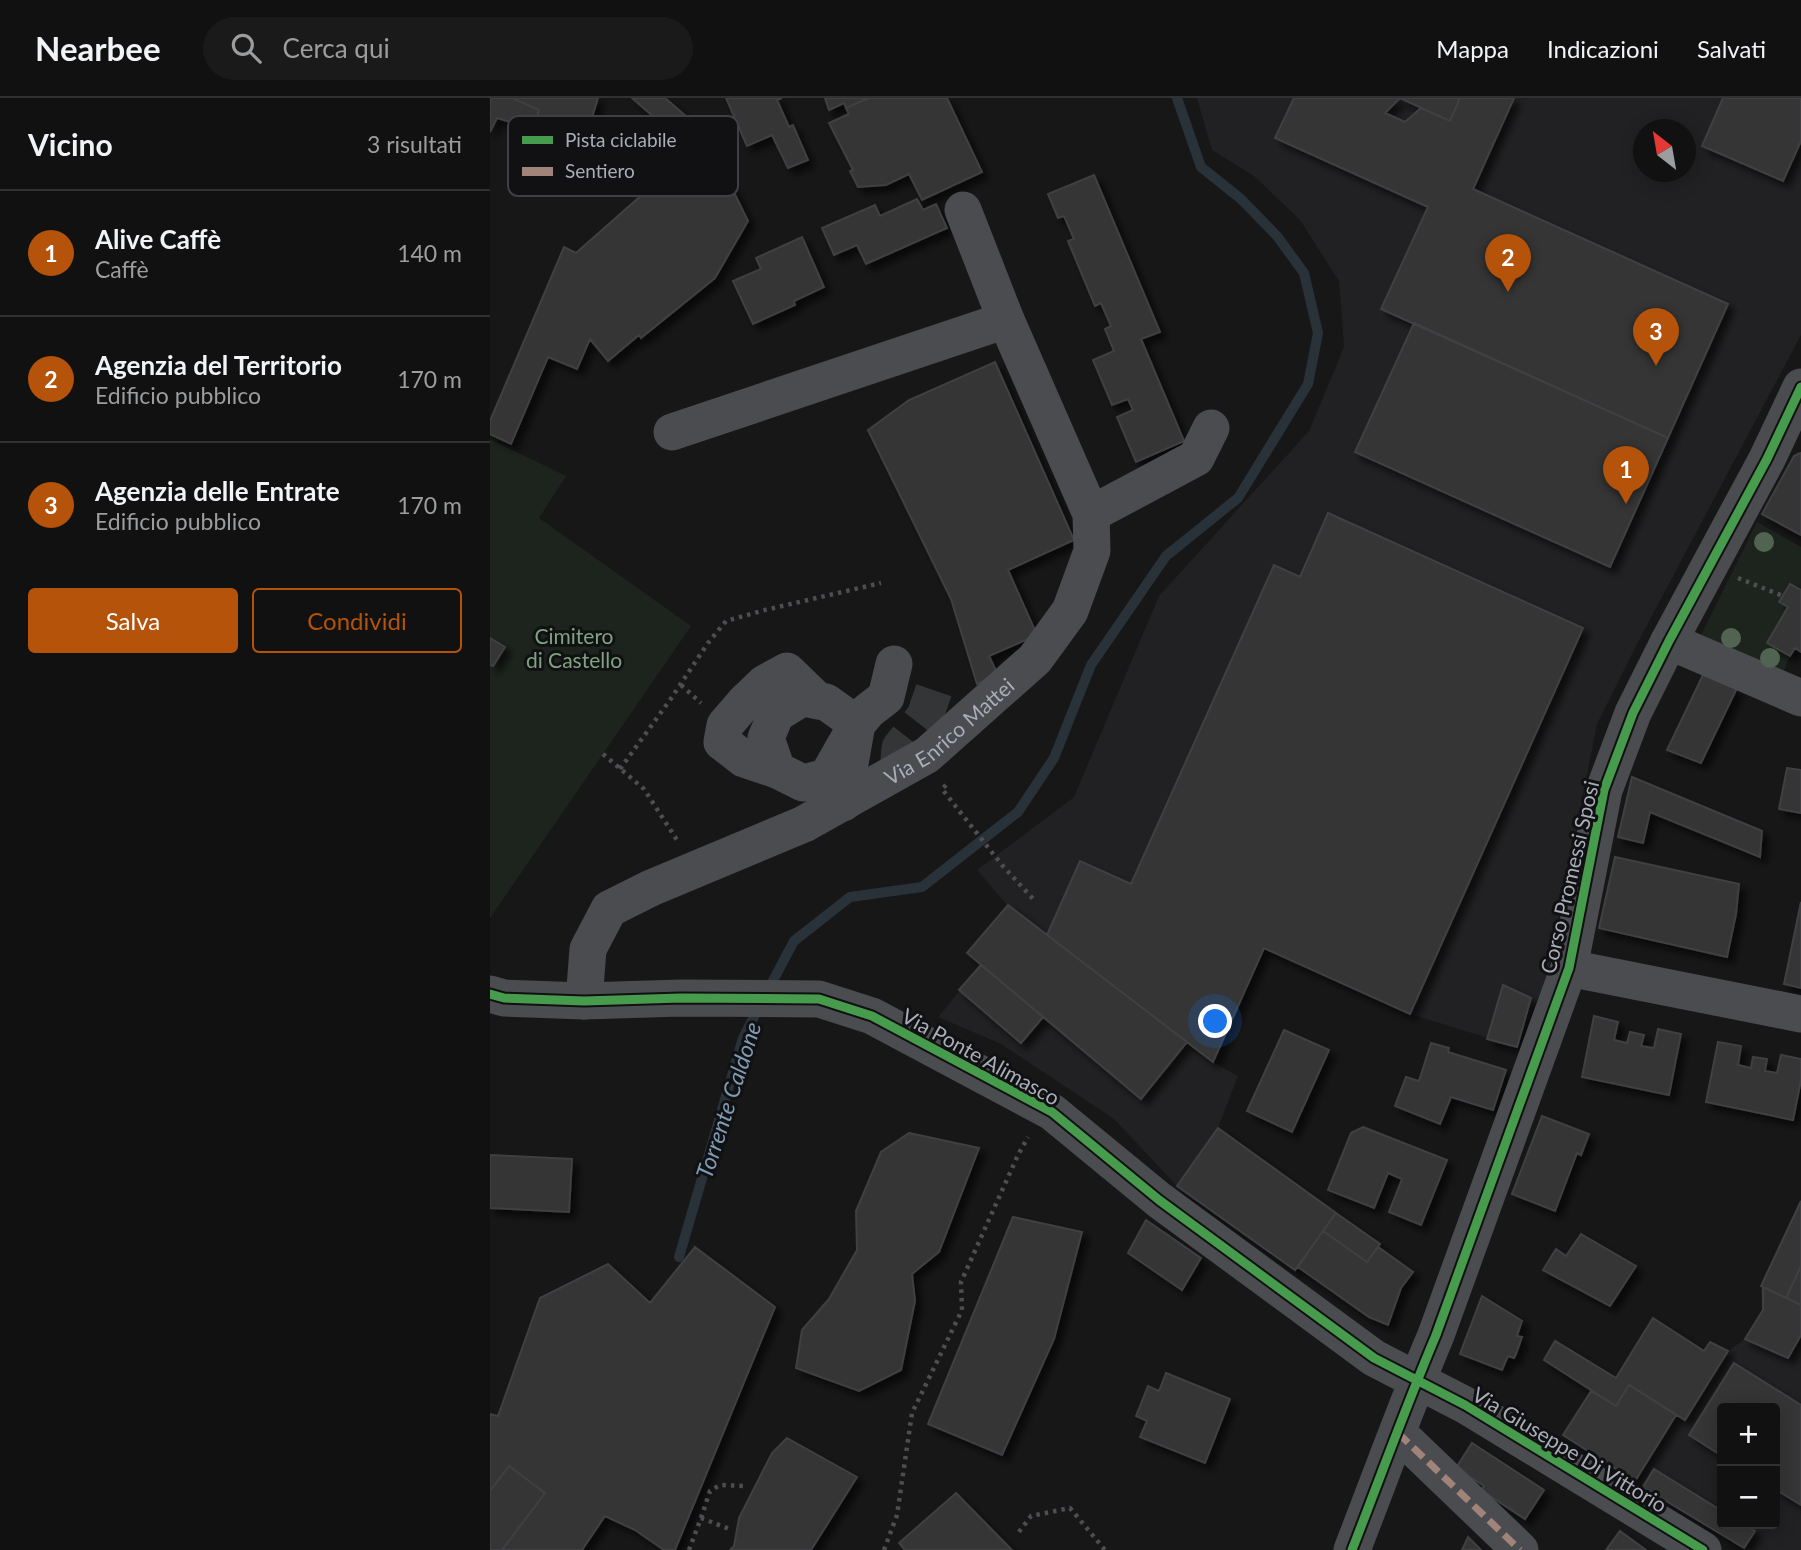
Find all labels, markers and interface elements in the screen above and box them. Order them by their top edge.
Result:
search box [203,17,693,80]
text: Nearbee [35,28,161,68]
icon: search [227,29,265,67]
text: Cerca qui [283,32,390,64]
text: Mappa [1436,34,1509,63]
text: Indicazioni [1547,34,1659,63]
text: Salvati [1697,34,1766,63]
legend [508,116,738,196]
north arrow [1633,119,1696,182]
text: Vicino [28,126,113,162]
text: Pista ciclabile [565,128,677,151]
text: 3 risultati [367,130,462,158]
text: Sentiero [565,159,635,182]
text: Alive Caffè [95,223,221,255]
pin: 2 [1485,234,1531,292]
text: 1 [44,239,58,267]
text: 140 m [397,239,462,267]
text: Caffè [95,255,149,283]
pin: 3 [1633,308,1679,366]
text: Agenzia del Territorio [95,349,342,381]
text: 2 [44,365,58,393]
text: 170 m [397,365,462,393]
text: Edificio pubblico [95,381,261,409]
pin: 1 [1603,446,1649,504]
text: Agenzia delle Entrate [95,475,340,507]
text: 3 [44,491,58,519]
text: 170 m [397,491,462,519]
text: Edificio pubblico [95,507,261,535]
button: Salva [28,588,238,653]
button: Condividi [252,588,462,653]
park label: Cimitero di Castello [526,623,622,672]
street label: Via Enrico Mattei [880,672,1018,789]
street label: Corso Promessi Sposi [1535,778,1603,976]
street label: Via Ponte Alimasco [898,1002,1064,1110]
your location [1198,1004,1232,1038]
water label: Torrente Caldone [689,1018,767,1182]
street label: Via Giuseppe Di Vittorio [1468,1381,1672,1517]
map controls [1717,1403,1780,1529]
button: + [1717,1403,1780,1466]
button: − [1717,1466,1780,1529]

